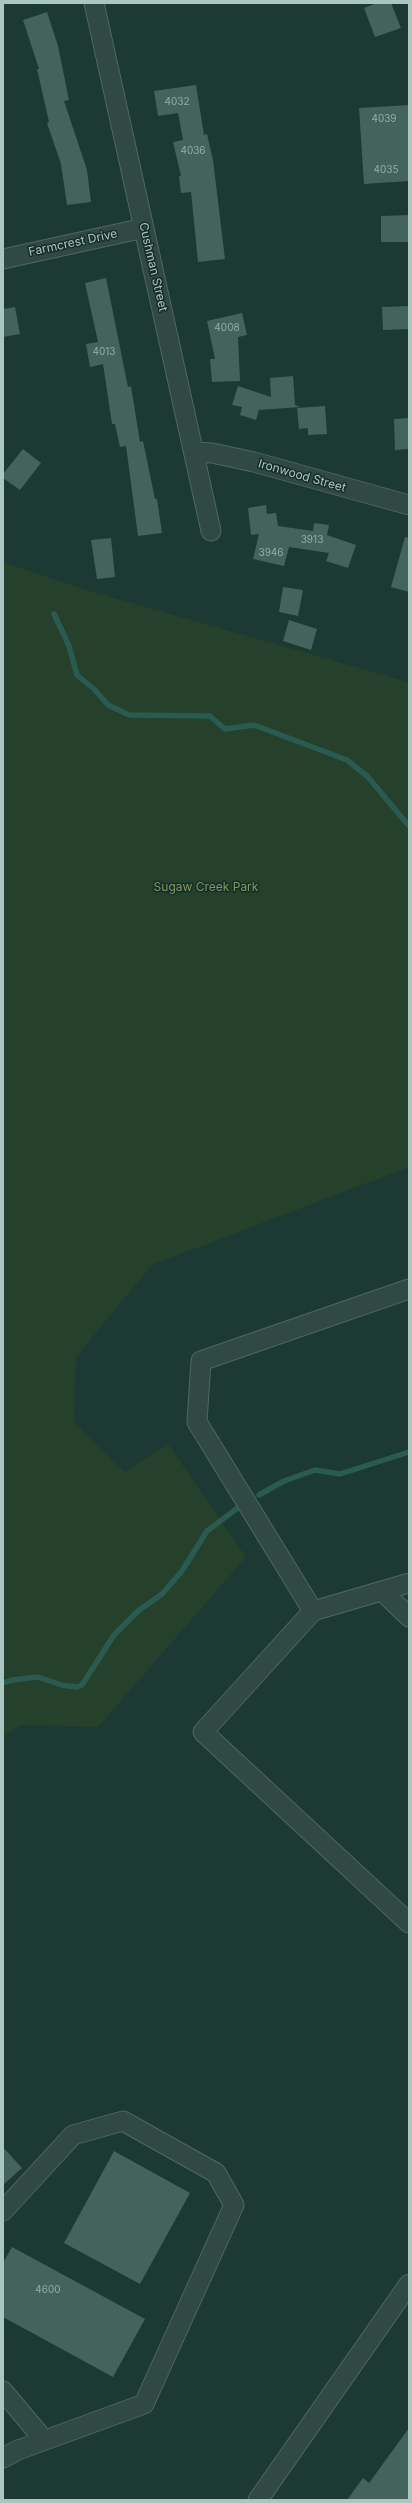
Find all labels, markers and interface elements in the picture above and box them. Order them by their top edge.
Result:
house number: 4032 [164,96,190,108]
house number: 4039 [371,113,397,125]
house number: 4036 [180,145,206,157]
house number: 4035 [373,164,399,176]
street label: Cushman Street [136,221,170,313]
street label: Farmcrest Drive [27,227,119,259]
house number: 4008 [214,322,240,334]
house number: 4013 [92,346,116,358]
street label: Ironwood Street [257,457,347,495]
house number: 3913 [301,534,323,546]
house number: 3946 [258,547,284,559]
park label: Sugaw Creek Park [154,880,258,894]
house number: 4600 [35,2284,61,2296]

